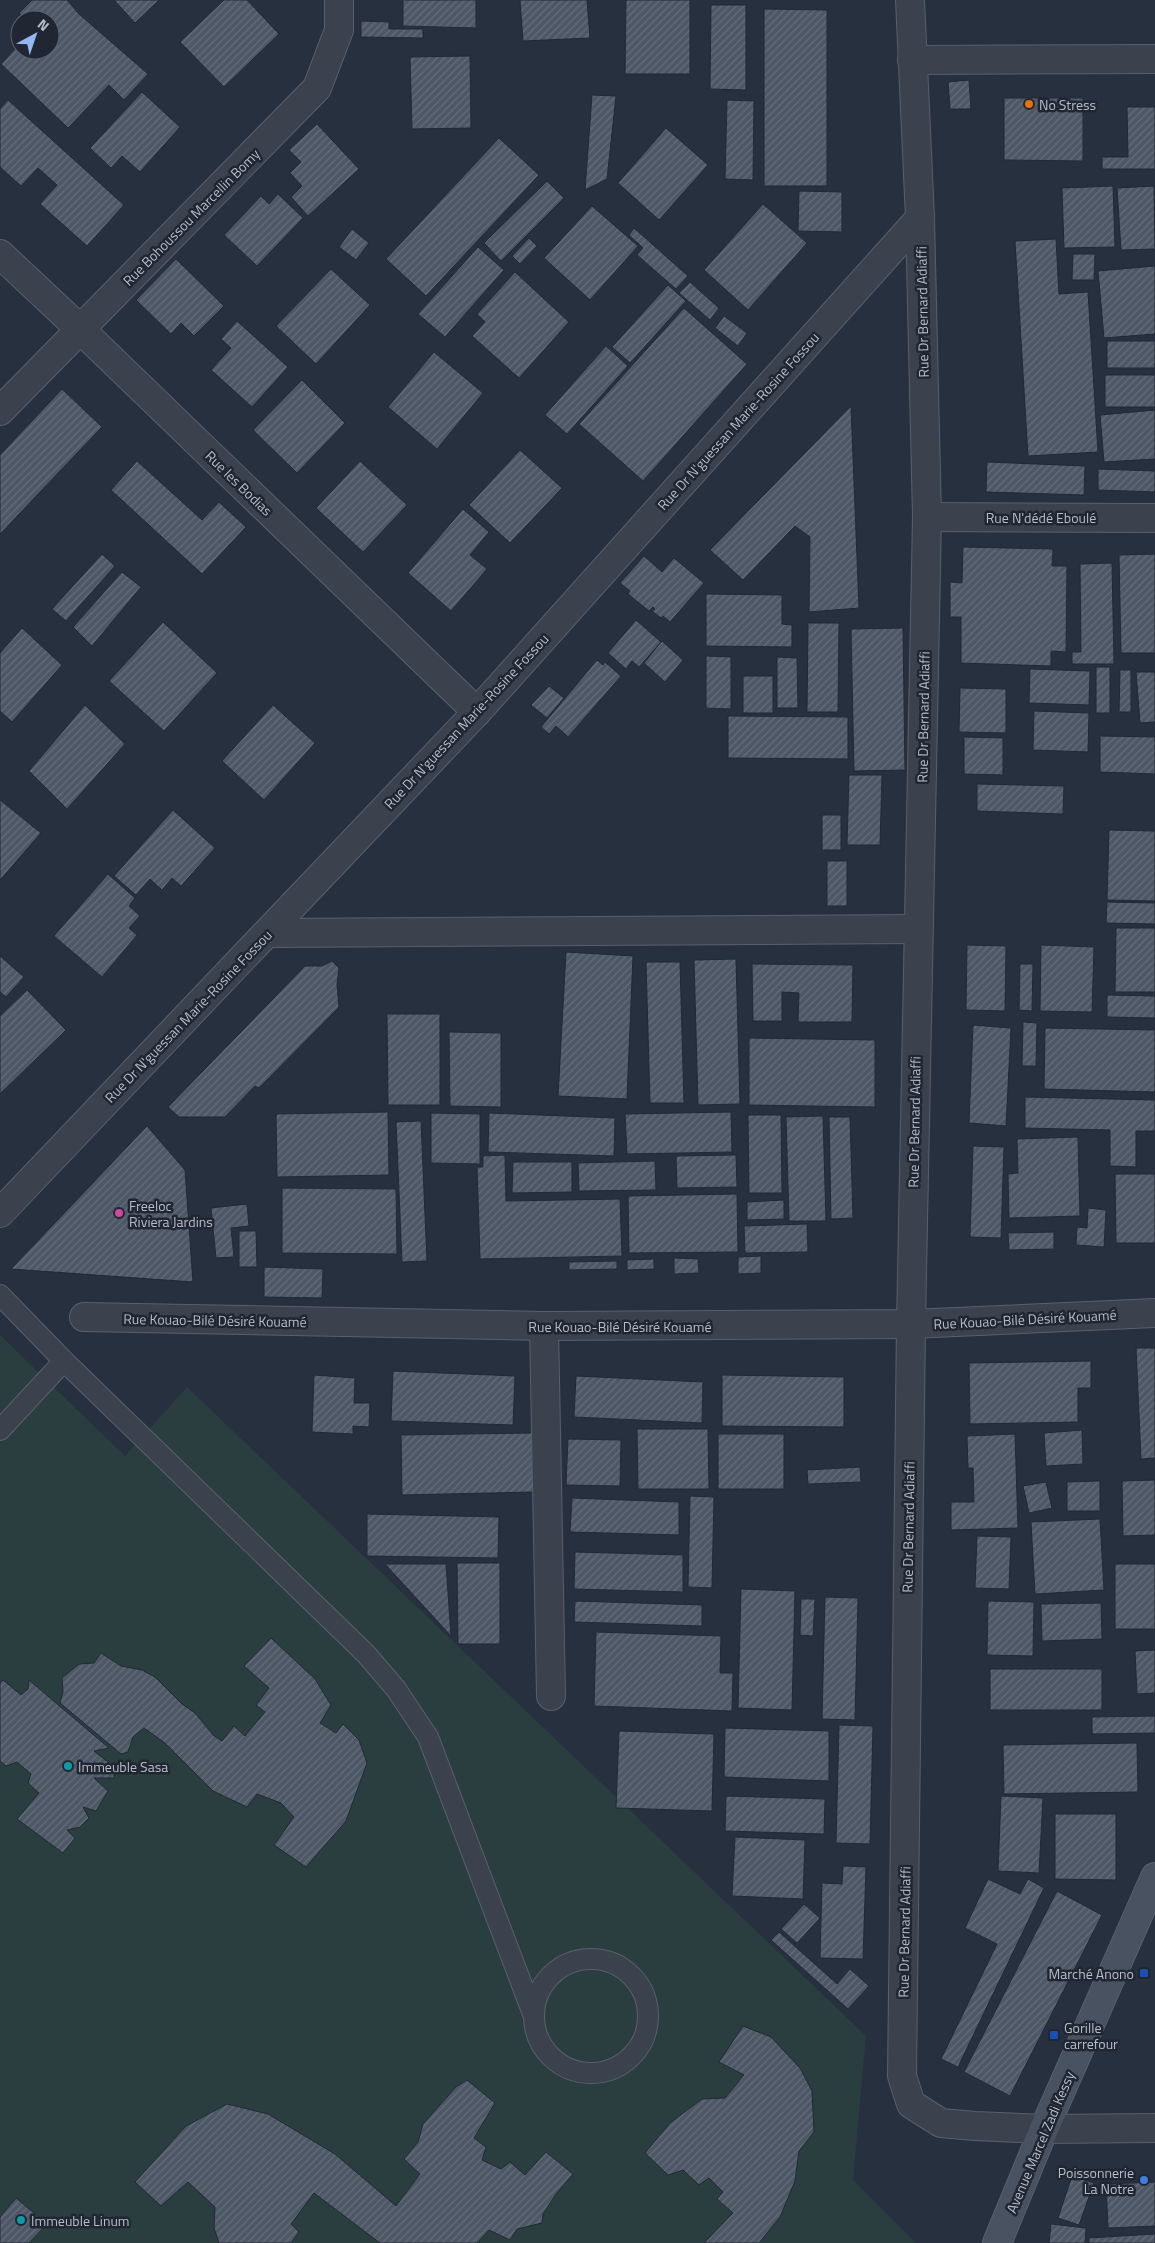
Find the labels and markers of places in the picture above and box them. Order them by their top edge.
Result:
place label: No Stress [1039,94,1096,115]
marker: No Stress [1023,98,1035,110]
place label: Freeloc Riviera Jardins [129,1195,213,1232]
marker: Freeloc Riviera Jardins [113,1207,125,1219]
place label: Immeuble Sasa [78,1756,168,1777]
marker: Immeuble Sasa [62,1760,74,1772]
place label: Marché Anono [1049,1963,1134,1984]
marker: Marché Anono [1138,1967,1150,1979]
place label: Gorille carrefour [1064,2017,1118,2054]
marker: Gorille carrefour [1048,2029,1060,2041]
place label: Poissonnerie La Notre [1058,2162,1134,2199]
marker: Poissonnerie La Notre [1138,2174,1150,2186]
place label: Immeuble Linum [31,2210,130,2231]
marker: Immeuble Linum [15,2214,27,2226]

